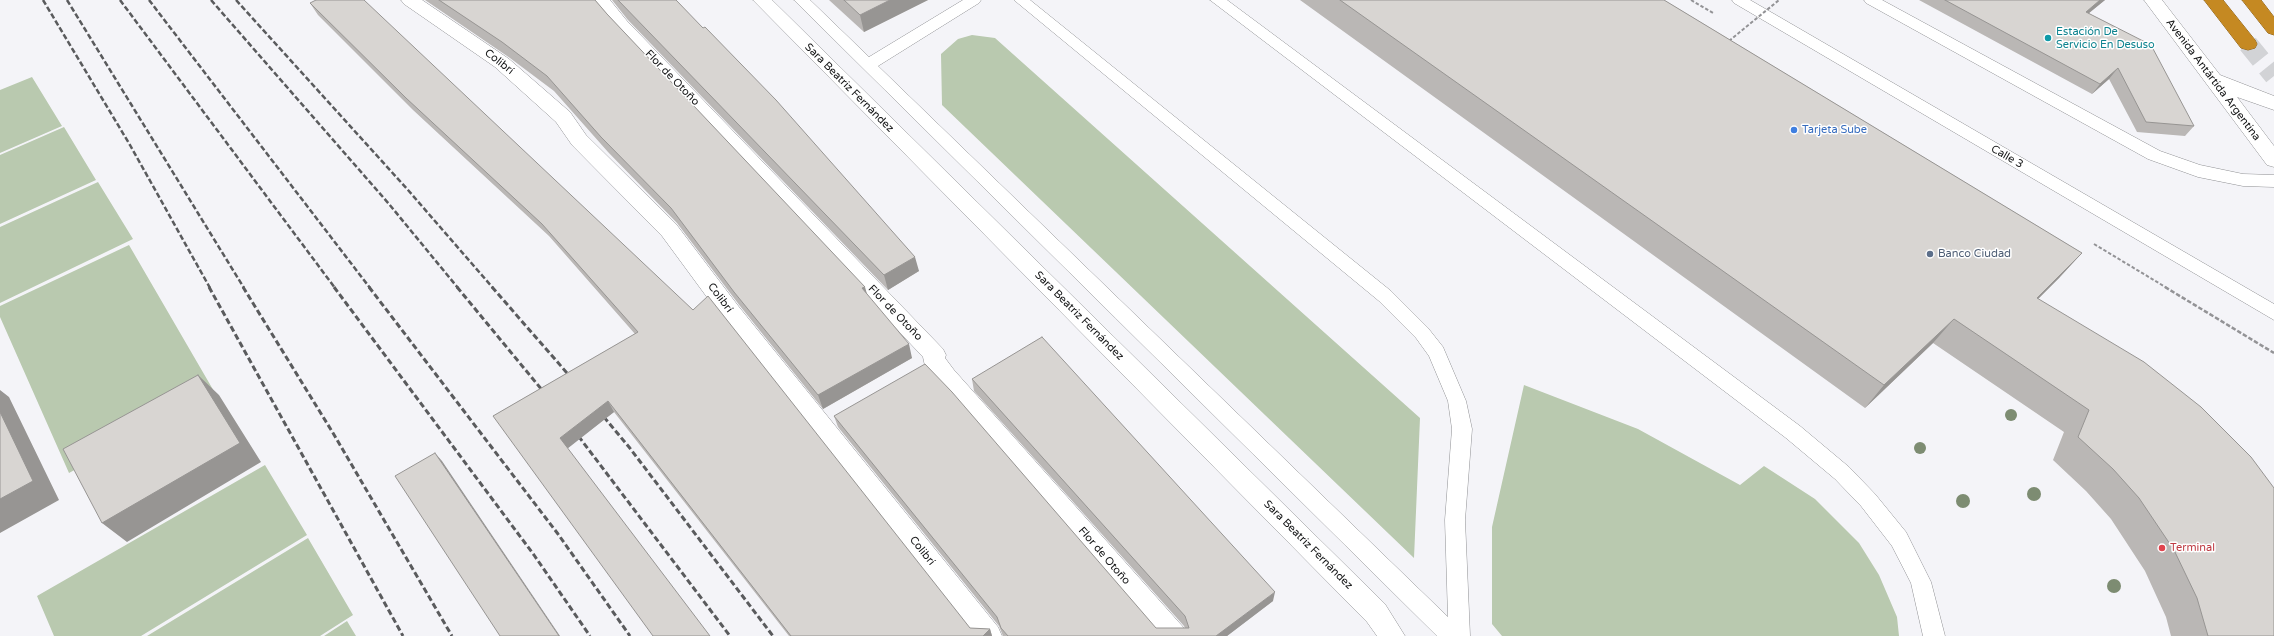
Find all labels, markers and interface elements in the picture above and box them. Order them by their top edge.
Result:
street label: Avenida Antártida Argentina [2163,16,2263,144]
place label: Estación De Servicio En Desuso [2056,25,2155,51]
marker: Estación De Servicio En Desuso [2043,33,2053,43]
street label: Sara Beatriz Fernández [802,41,896,135]
street label: Colibrí [482,46,516,78]
street label: Flor de Otoño [642,47,702,109]
place label: Tarjeta Sube [1802,123,1867,137]
marker: Tarjeta Sube [1789,125,1799,135]
street label: Calle 3 [1988,142,2026,172]
place label: Banco Ciudad [1938,247,2011,261]
marker: Banco Ciudad [1925,249,1935,259]
street label: Sara Beatriz Fernández [1032,269,1126,363]
street label: Colibrí [705,281,735,315]
street label: Flor de Otoño [865,282,925,344]
street label: Sara Beatriz Fernández [1261,498,1355,592]
street label: Flor de Otoño [1075,524,1133,588]
street label: Colibrí [906,534,938,568]
place label: Terminal [2170,541,2215,555]
marker: Terminal [2157,543,2167,553]

